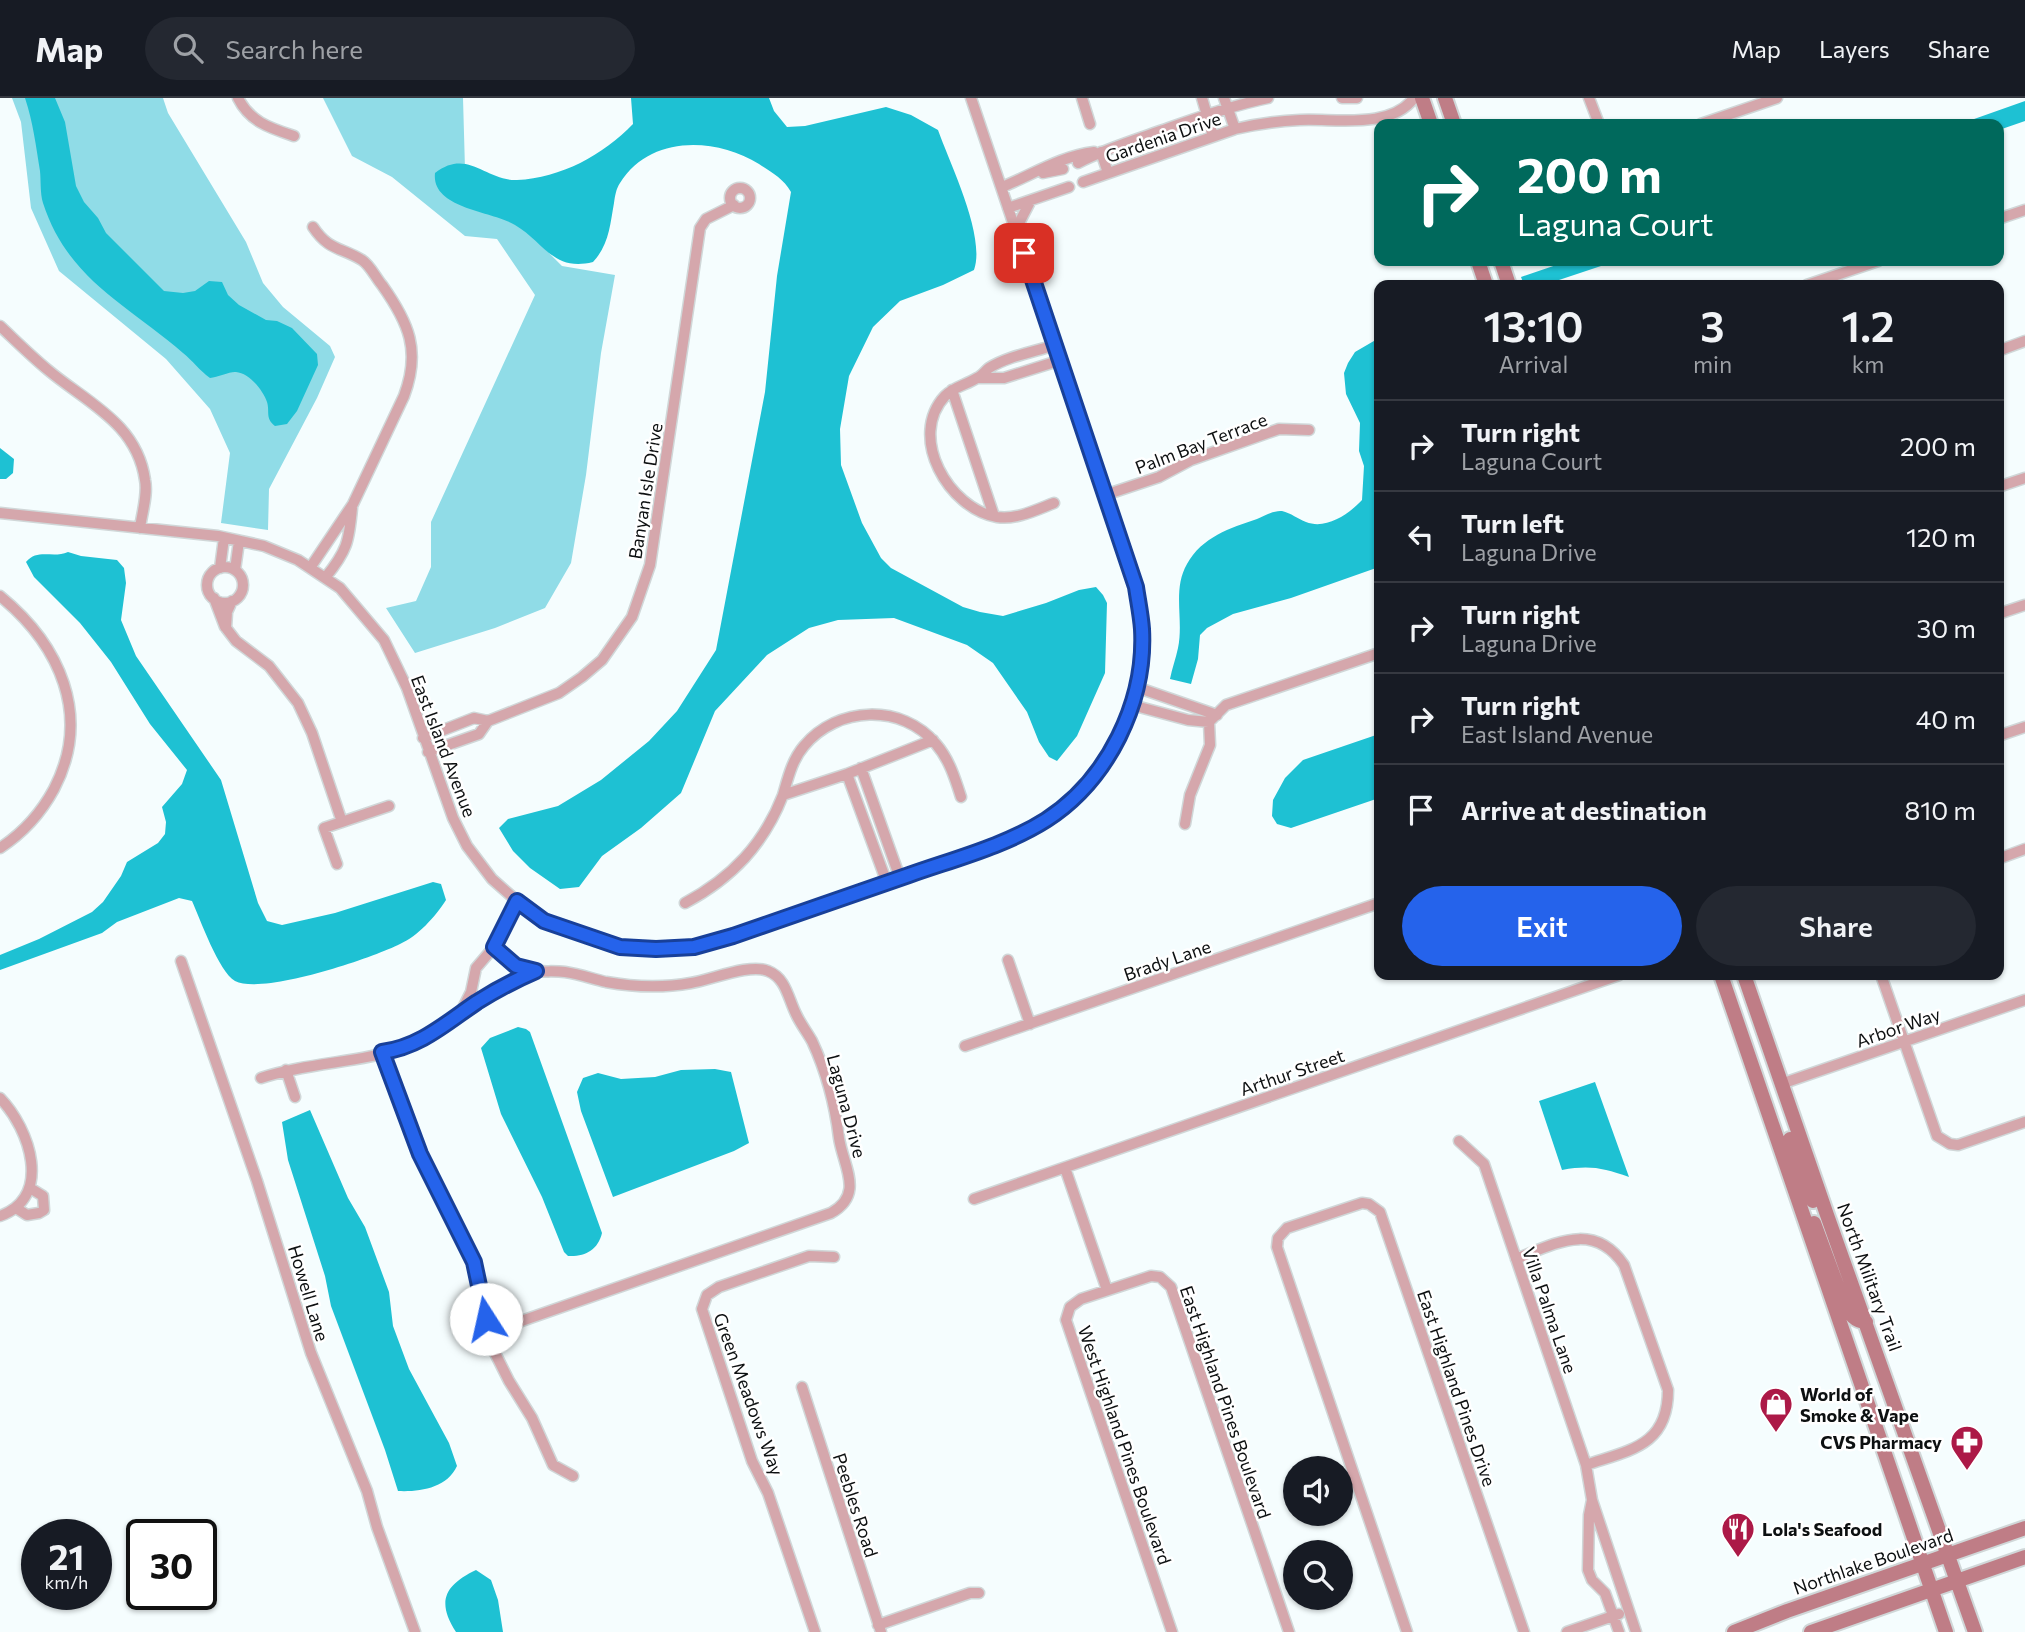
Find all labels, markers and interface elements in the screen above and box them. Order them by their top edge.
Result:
search box [145,17,635,80]
text: Map [35,28,103,69]
icon: search [169,29,207,67]
text: Search here [225,33,363,64]
text: Map [1732,34,1781,63]
text: Layers [1819,34,1890,63]
text: Share [1928,34,1990,63]
street label: Gardenia Drive [1102,107,1224,167]
text: 200 m [1517,143,1662,203]
icon: right [1402,147,1493,238]
text: Laguna Court [1517,203,1713,243]
pin [994,223,1054,283]
icon: arrive [1005,234,1043,272]
text: 13:10 [1483,299,1584,351]
text: 3 [1700,299,1725,351]
text: 1.2 [1841,299,1895,351]
text: Arrival [1499,350,1568,378]
text: min [1693,350,1732,378]
text: km [1852,350,1884,378]
street label: Palm Bay Terrace [1132,408,1270,478]
text: Turn right [1461,416,1580,447]
street label: Banyan Isle Drive [623,421,667,561]
icon: right [1402,427,1440,465]
text: 200 m [1900,430,1976,461]
text: Laguna Court [1461,447,1602,475]
text: Turn left [1461,507,1564,538]
icon: left [1402,518,1440,556]
text: 120 m [1906,521,1976,552]
text: Laguna Drive [1461,538,1597,566]
text: Turn right [1461,598,1580,629]
icon: right [1402,609,1440,647]
text: 30 m [1917,612,1976,643]
text: Laguna Drive [1461,629,1597,657]
street label: East Island Avenue [407,672,481,820]
text: Turn right [1461,689,1580,720]
icon: right [1402,700,1440,738]
text: 40 m [1916,703,1976,734]
text: East Island Avenue [1461,720,1653,748]
icon: arrive [1402,791,1440,829]
text: Arrive at destination [1461,794,1707,825]
text: 810 m [1904,794,1976,825]
button: Exit [1402,886,1682,966]
button: Share [1696,886,1976,966]
street label: Brady Lane [1121,935,1213,985]
street label: Arbor Way [1853,1002,1943,1052]
street label: Arthur Street [1237,1044,1347,1100]
street label: Laguna Drive [823,1052,871,1160]
street label: North Military Trail [1833,1200,1907,1354]
street label: Howell Lane [284,1242,334,1344]
street label: Villa Palma Lane [1518,1244,1582,1376]
position arrow [449,1282,523,1356]
street label: East Highland Pines Boulevard [1176,1283,1276,1521]
street label: East Highland Pines Drive [1413,1287,1501,1489]
street label: Green Meadows Way [709,1310,789,1478]
street label: West Highland Pines Boulevard [1074,1323,1176,1567]
place label: World of Smoke & Vape [1800,1383,1919,1426]
shop icon: World of Smoke & Vape [1757,1385,1795,1434]
pharmacy icon: CVS Pharmacy [1948,1423,1986,1472]
place label: CVS Pharmacy [1820,1431,1942,1453]
street label: Peebles Road [829,1450,883,1560]
map controls [1283,1456,1353,1610]
button: sound [1283,1456,1353,1526]
restaurant icon: Lola's Seafood [1719,1510,1757,1559]
place label: Lola's Seafood [1762,1518,1882,1540]
speed limit sign: 30 [126,1519,217,1610]
street label: Northlake Boulevard [1790,1523,1956,1599]
text: 21 [49,1534,84,1577]
button: search [1283,1540,1353,1610]
text: km/h [45,1571,88,1593]

